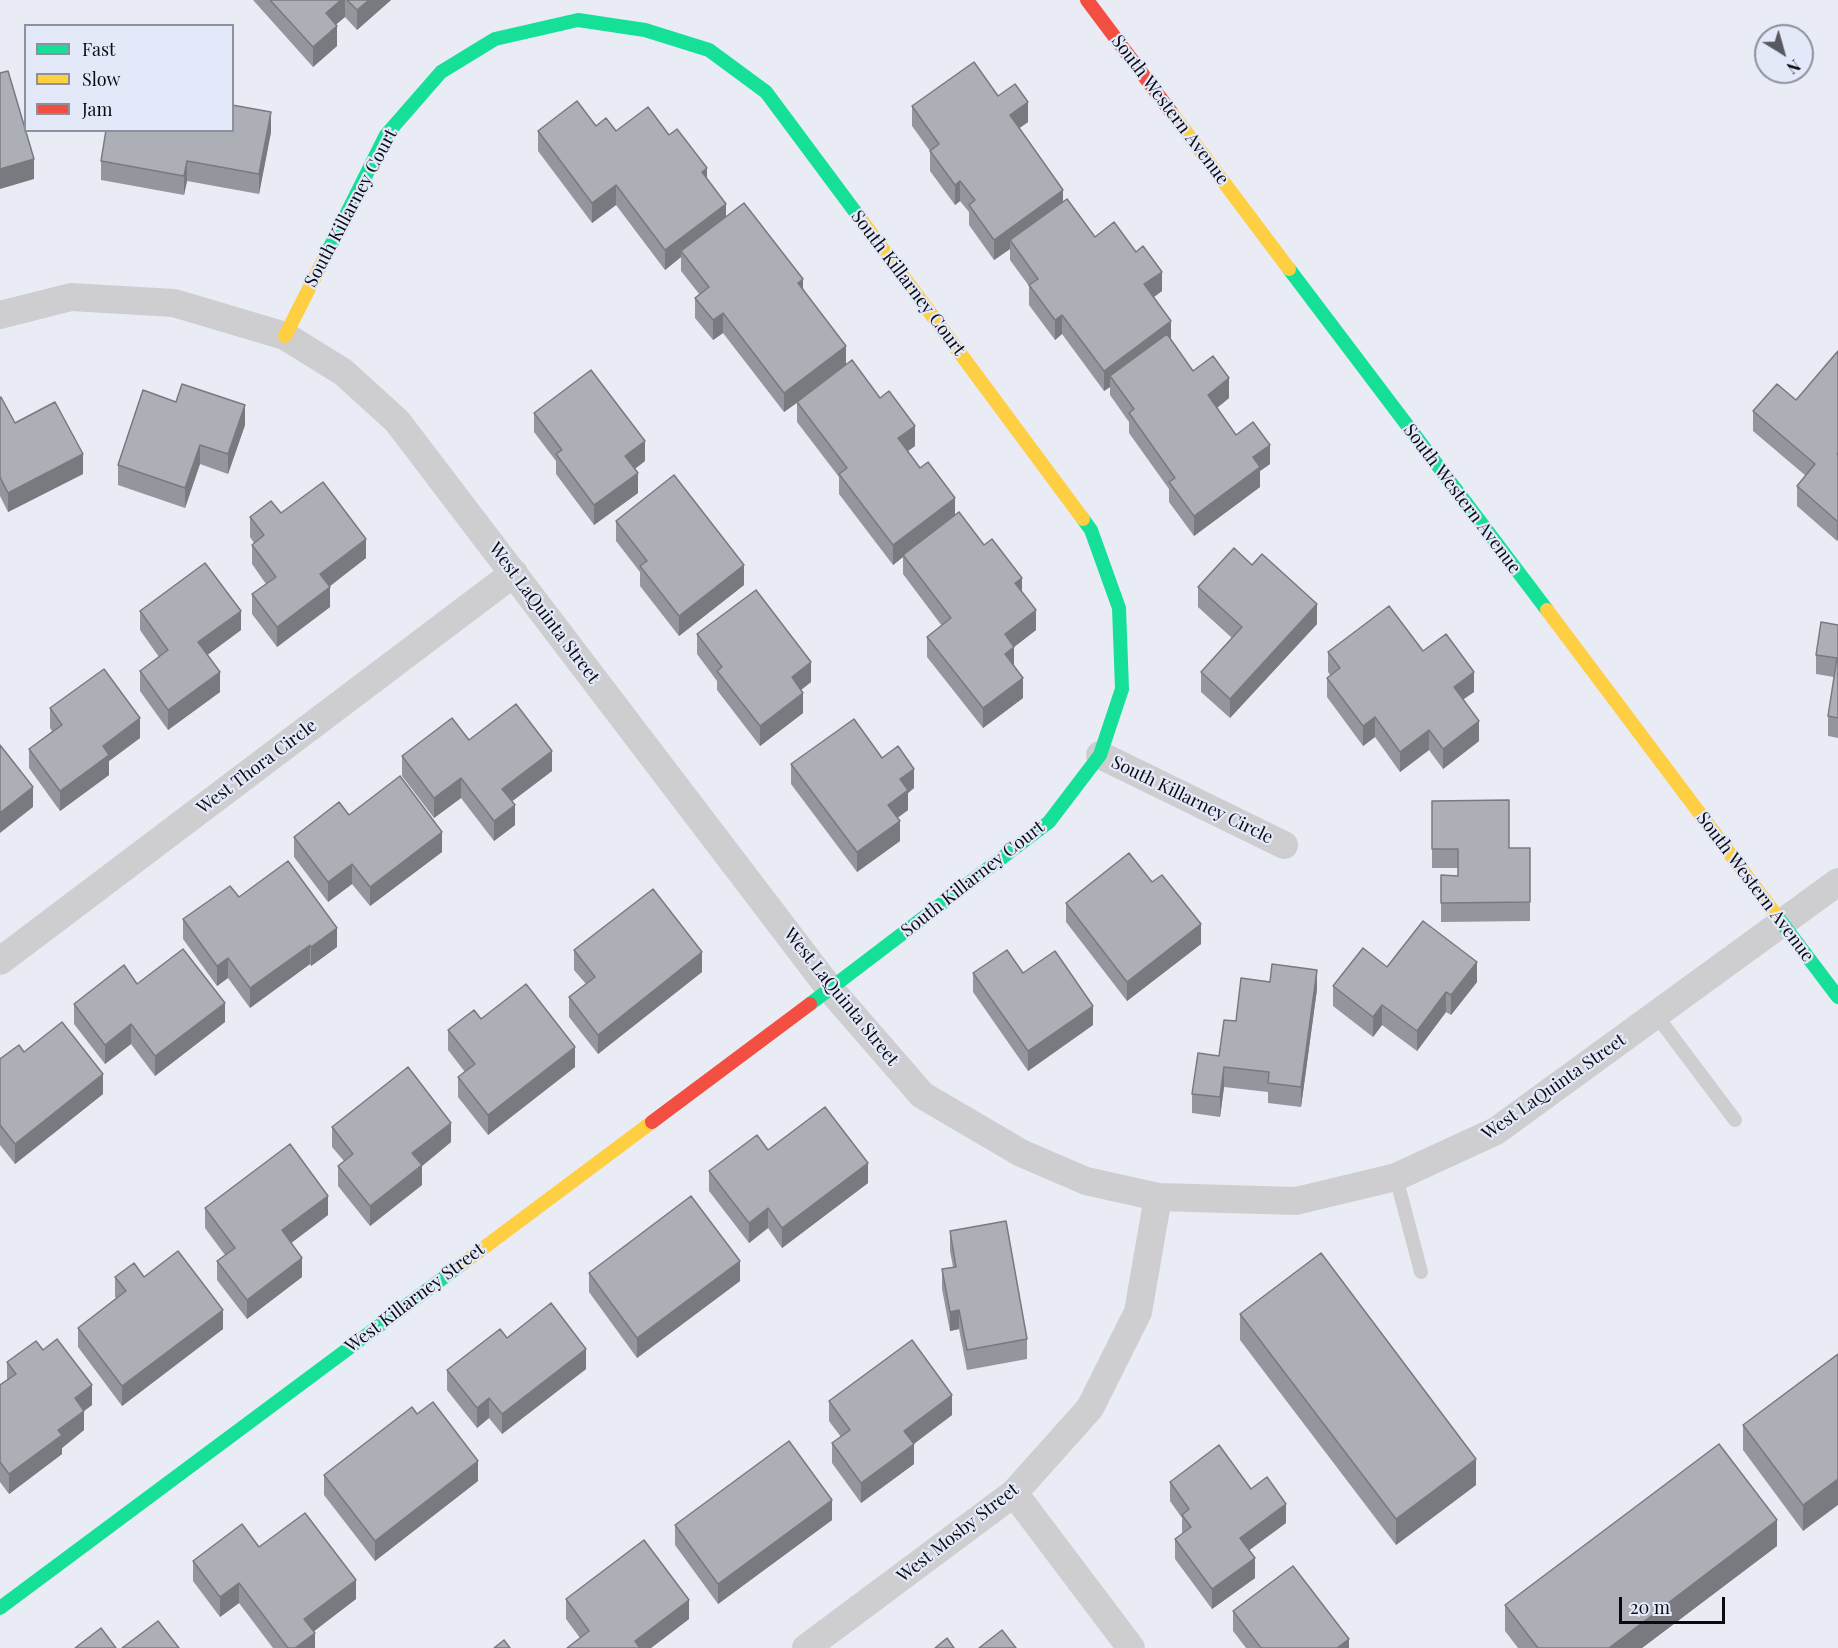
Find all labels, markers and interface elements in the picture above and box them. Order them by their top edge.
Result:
legend [24,24,234,132]
north arrow [1754,24,1814,84]
street label: South Western Avenue [1107,31,1233,189]
text: Fast [82,37,115,61]
text: N [1783,55,1805,79]
text: Slow [82,67,120,91]
text: Jam [82,97,112,121]
street label: South Killarney Court [300,125,402,291]
street label: South Killarney Court [846,206,970,360]
street label: South Western Avenue [1399,420,1525,578]
street label: West LaQuinta Street [484,538,604,688]
street label: West Thora Circle [193,715,321,819]
street label: South Killarney Circle [1108,751,1276,849]
street label: South Western Avenue [1692,808,1818,966]
street label: South Killarney Court [897,816,1049,942]
street label: West LaQuinta Street [779,924,903,1070]
street label: West LaQuinta Street [1478,1029,1630,1145]
street label: West Killarney Street [341,1239,489,1357]
street label: West Mosby Street [893,1479,1023,1587]
scale bar [1622,1585,1728,1623]
text: 20 m [1630,1595,1670,1619]

